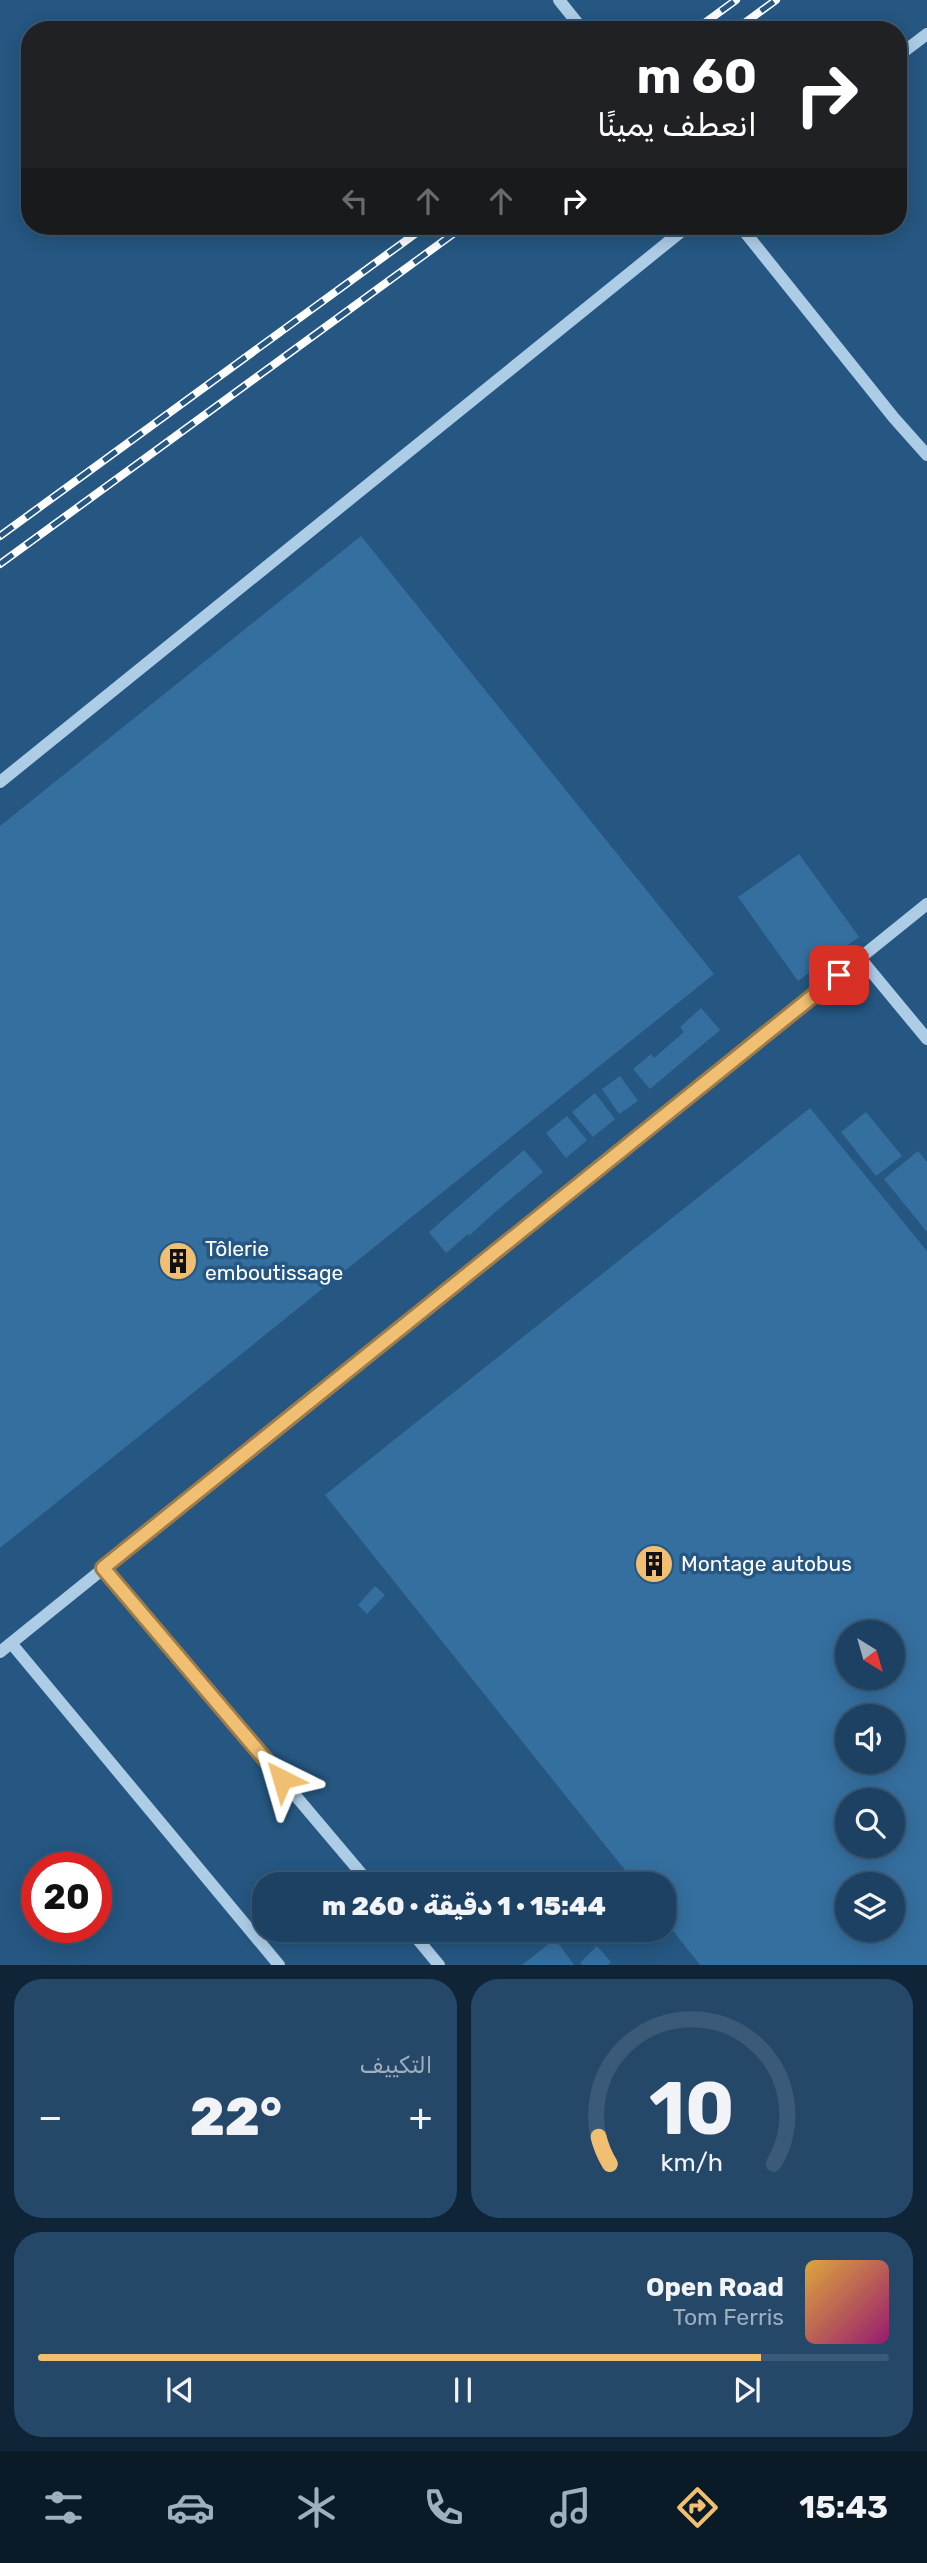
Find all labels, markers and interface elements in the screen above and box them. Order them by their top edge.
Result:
text: 60 m [636,47,757,105]
icon: right [781,49,872,140]
text: انعطف يمينًا [597,106,757,144]
icon: left [336,182,374,220]
icon: ahead [409,182,447,220]
icon: ahead [482,182,520,220]
icon: right [555,182,593,220]
pin [809,945,869,1005]
icon: arrive [820,956,858,994]
place label: Tôlerie emboutissage [205,1236,343,1285]
building icon: Tôlerie emboutissage [157,1240,199,1282]
building icon: Montage autobus [633,1543,675,1585]
place label: Montage autobus [681,1551,852,1576]
north arrow [835,1620,905,1690]
map controls [835,1620,905,1942]
button: sound [835,1704,905,1774]
position arrow [245,1742,319,1816]
button: search [835,1788,905,1858]
speed limit sign: 20 [21,1852,112,1943]
button: layers [835,1872,905,1942]
text: 15:44 · 1 دقيقة · 260 m [322,1891,606,1922]
text: التكييف [360,2051,433,2079]
text: 10 [649,2067,735,2153]
text: 22° [190,2086,282,2148]
text: − [38,2094,63,2140]
text: + [409,2094,433,2140]
text: km/h [661,2148,723,2177]
text: Open Road [646,2272,784,2303]
text: Tom Ferris [673,2303,784,2331]
icon: previous [161,2371,199,2409]
icon: pause [444,2371,482,2409]
icon: next [728,2371,766,2409]
icon: filters [39,2483,88,2532]
icon: car [166,2483,215,2532]
icon: climate [292,2483,341,2532]
icon: phone [419,2483,468,2532]
icon: music [546,2483,595,2532]
icon: directions [673,2483,722,2532]
text: 15:43 [799,2488,888,2526]

